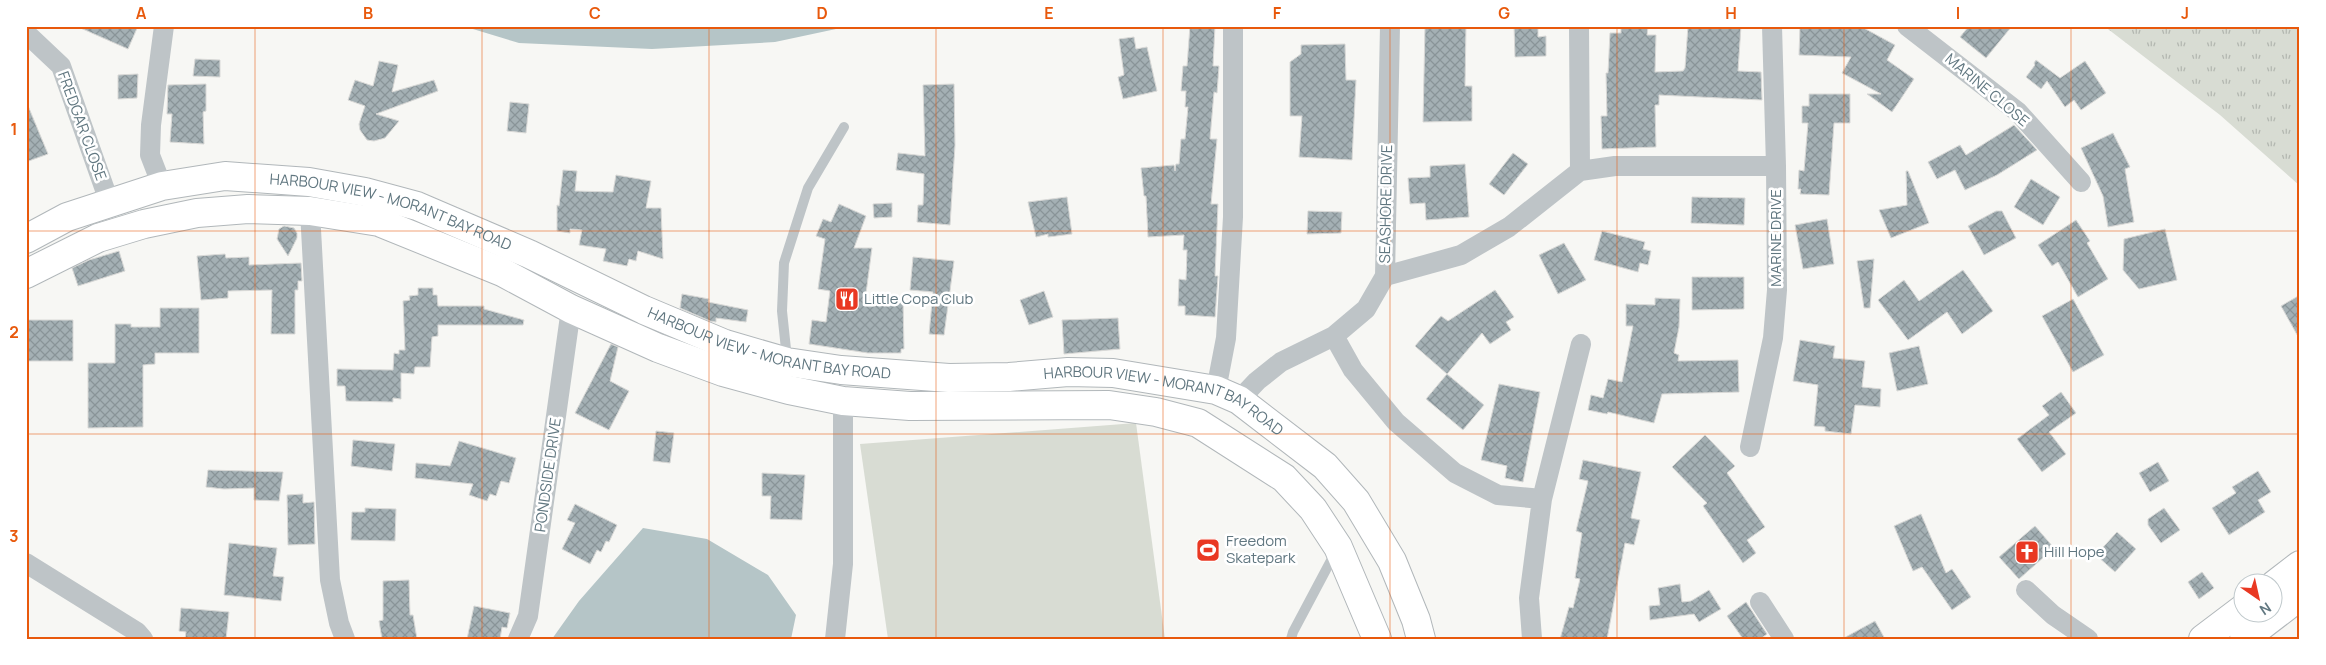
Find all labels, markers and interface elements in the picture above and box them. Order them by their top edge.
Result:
text: A [136,2,147,24]
text: B [363,2,373,24]
text: C [589,2,601,24]
text: D [816,2,828,24]
text: E [1044,2,1054,24]
text: F [1273,2,1282,24]
text: G [1498,2,1510,24]
text: H [1725,2,1737,24]
text: I [1956,2,1960,24]
text: J [2181,2,2189,24]
street label: MARINE CLOSE [1941,48,2034,131]
street label: FREDGAR CLOSE [53,68,112,183]
text: 1 [10,118,18,140]
street label: SEASHORE DRIVE [1374,144,1397,264]
street label: HARBOUR VIEW - MORANT BAY ROAD [269,168,515,255]
street label: MARINE DRIVE [1765,189,1786,287]
restaurant icon: Little Copa Club [834,286,860,312]
place label: Little Copa Club [864,288,974,309]
street label: HARBOUR VIEW - MORANT BAY ROAD [645,302,892,384]
text: 2 [9,321,19,343]
street label: HARBOUR VIEW - MORANT BAY ROAD [1043,361,1288,440]
street label: PONDSIDE DRIVE [529,416,566,533]
text: 3 [9,525,19,547]
place label: Freedom Skatepark [1226,530,1296,568]
sports icon: Freedom Skatepark [1195,537,1221,563]
church icon: Hill Hope [2014,539,2040,565]
place label: Hill Hope [2044,541,2105,562]
north arrow [2234,572,2284,622]
text: N [2256,599,2275,620]

